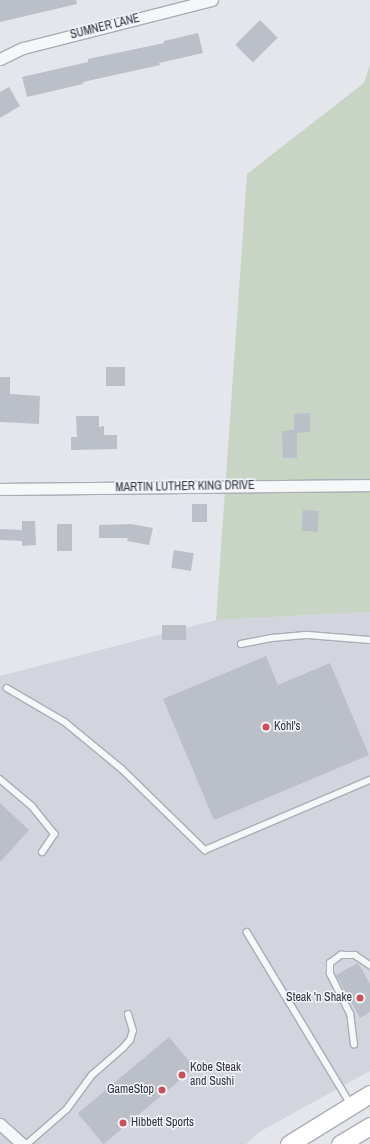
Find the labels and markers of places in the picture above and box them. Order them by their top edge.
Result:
place label: Kohl's [274,720,300,734]
marker: Kohl's [261,722,271,732]
place label: Steak 'n Shake [286,991,352,1005]
marker: Steak 'n Shake [355,993,365,1003]
place label: Kobe Steak and Sushi [190,1061,241,1089]
marker: Kobe Steak and Sushi [177,1070,187,1080]
place label: GameStop [107,1083,154,1097]
marker: GameStop [157,1085,167,1095]
place label: Hibbett Sports [131,1116,194,1130]
marker: Hibbett Sports [118,1118,128,1128]

